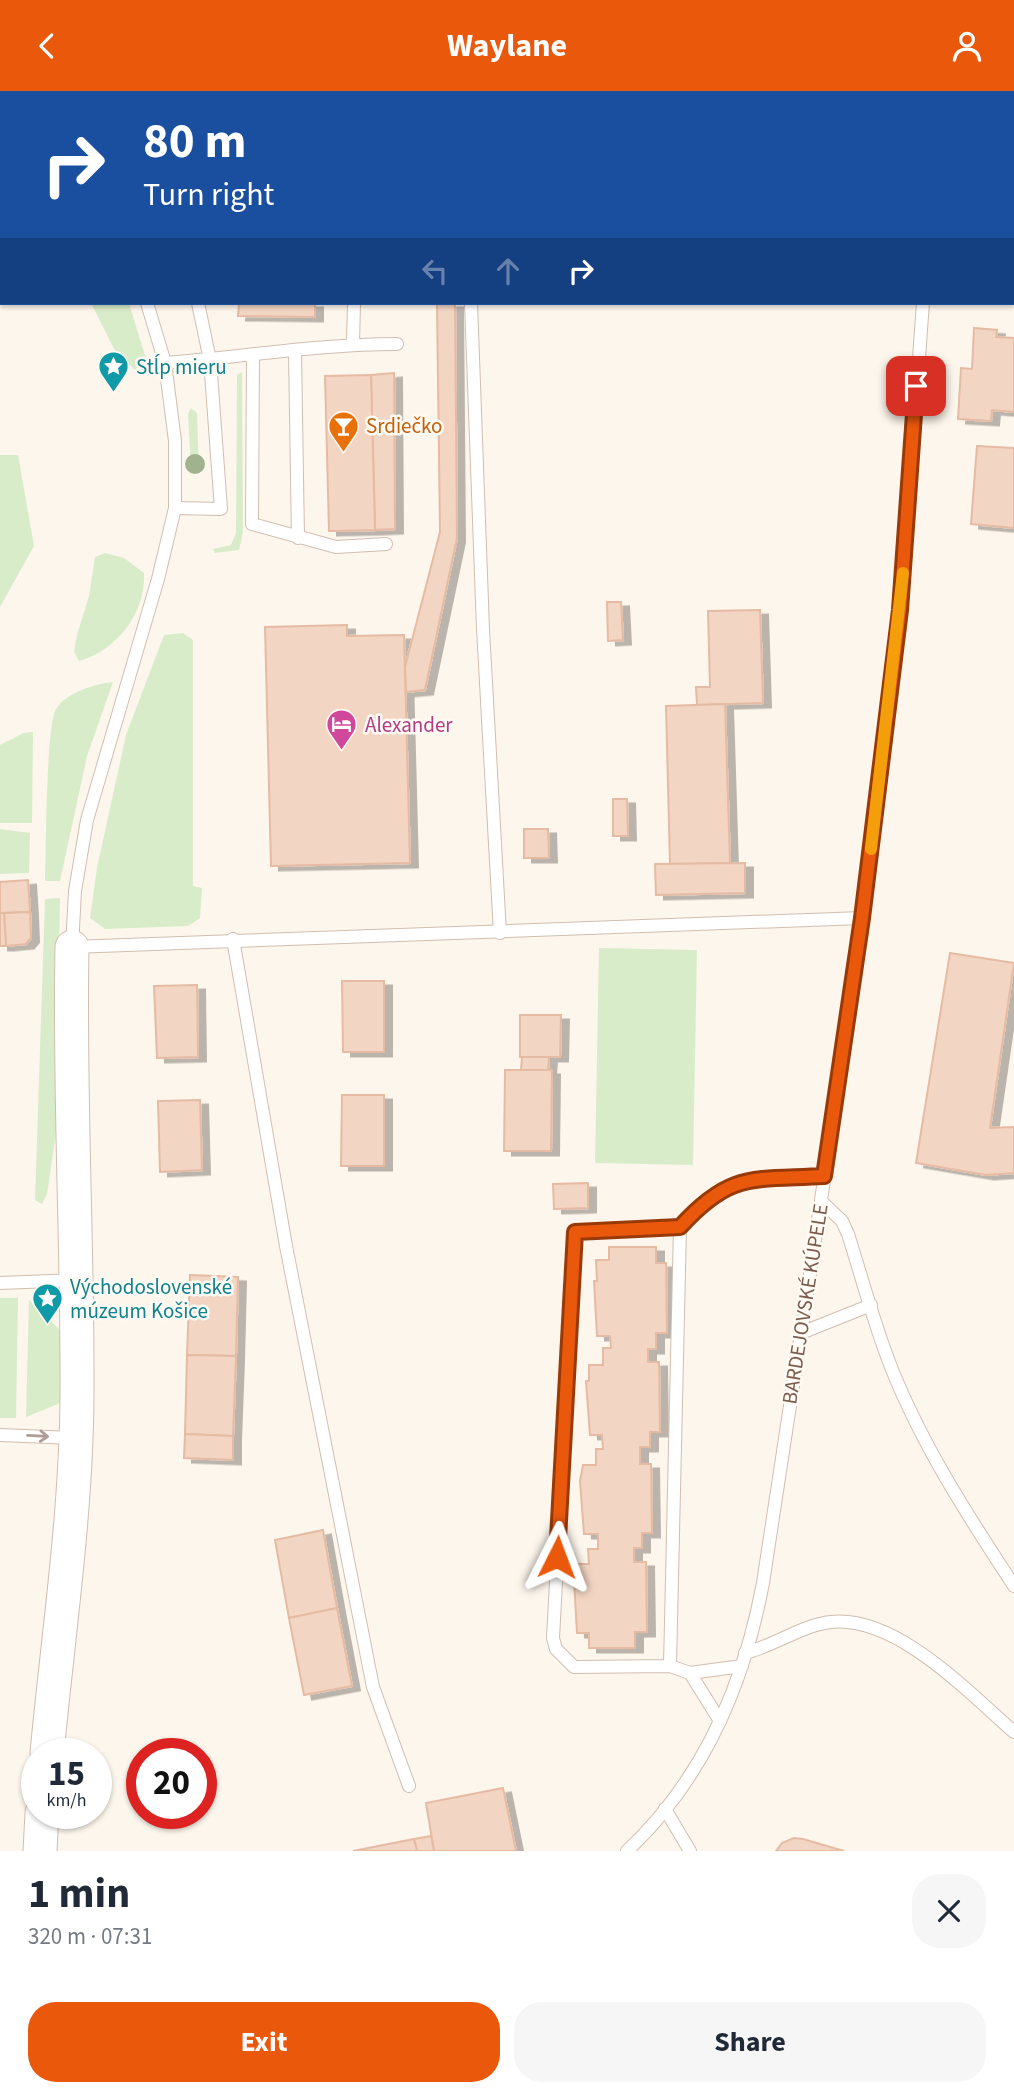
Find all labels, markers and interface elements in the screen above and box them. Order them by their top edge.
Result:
text: Waylane [447,23,567,69]
icon: back [28,27,66,65]
icon: person [948,27,986,65]
text: 80 m [143,107,247,177]
icon: right [28,119,119,210]
text: Turn right [143,172,274,218]
icon: left [416,252,454,290]
icon: ahead [489,252,527,290]
icon: right [562,252,600,290]
place icon: Stĺp mieru [96,350,130,394]
place label: Stĺp mieru [136,352,227,382]
pin [886,356,946,416]
icon: arrive [897,367,935,405]
bar icon: Srdiečko [326,409,360,453]
place label: Srdiečko [366,411,443,441]
hotel icon: Alexander [325,708,359,752]
place label: Alexander [365,710,453,740]
street label: BARDEJOVSKÉ KÚPELE [774,1202,836,1406]
place label: Východoslovenské múzeum Košice [70,1272,232,1326]
place icon: Východoslovenské múzeum Košice [30,1282,64,1326]
one-way arrow [26,1430,49,1443]
position arrow [520,1520,594,1594]
speed limit sign: 20 [126,1738,217,1829]
text: 15 [48,1749,85,1799]
text: km/h [47,1788,86,1813]
text: 1 min [28,1864,130,1924]
button: close [912,1874,986,1948]
text: 320 m · 07:31 [28,1920,152,1953]
button: Exit [28,2002,500,2082]
button: Share [514,2002,986,2082]

